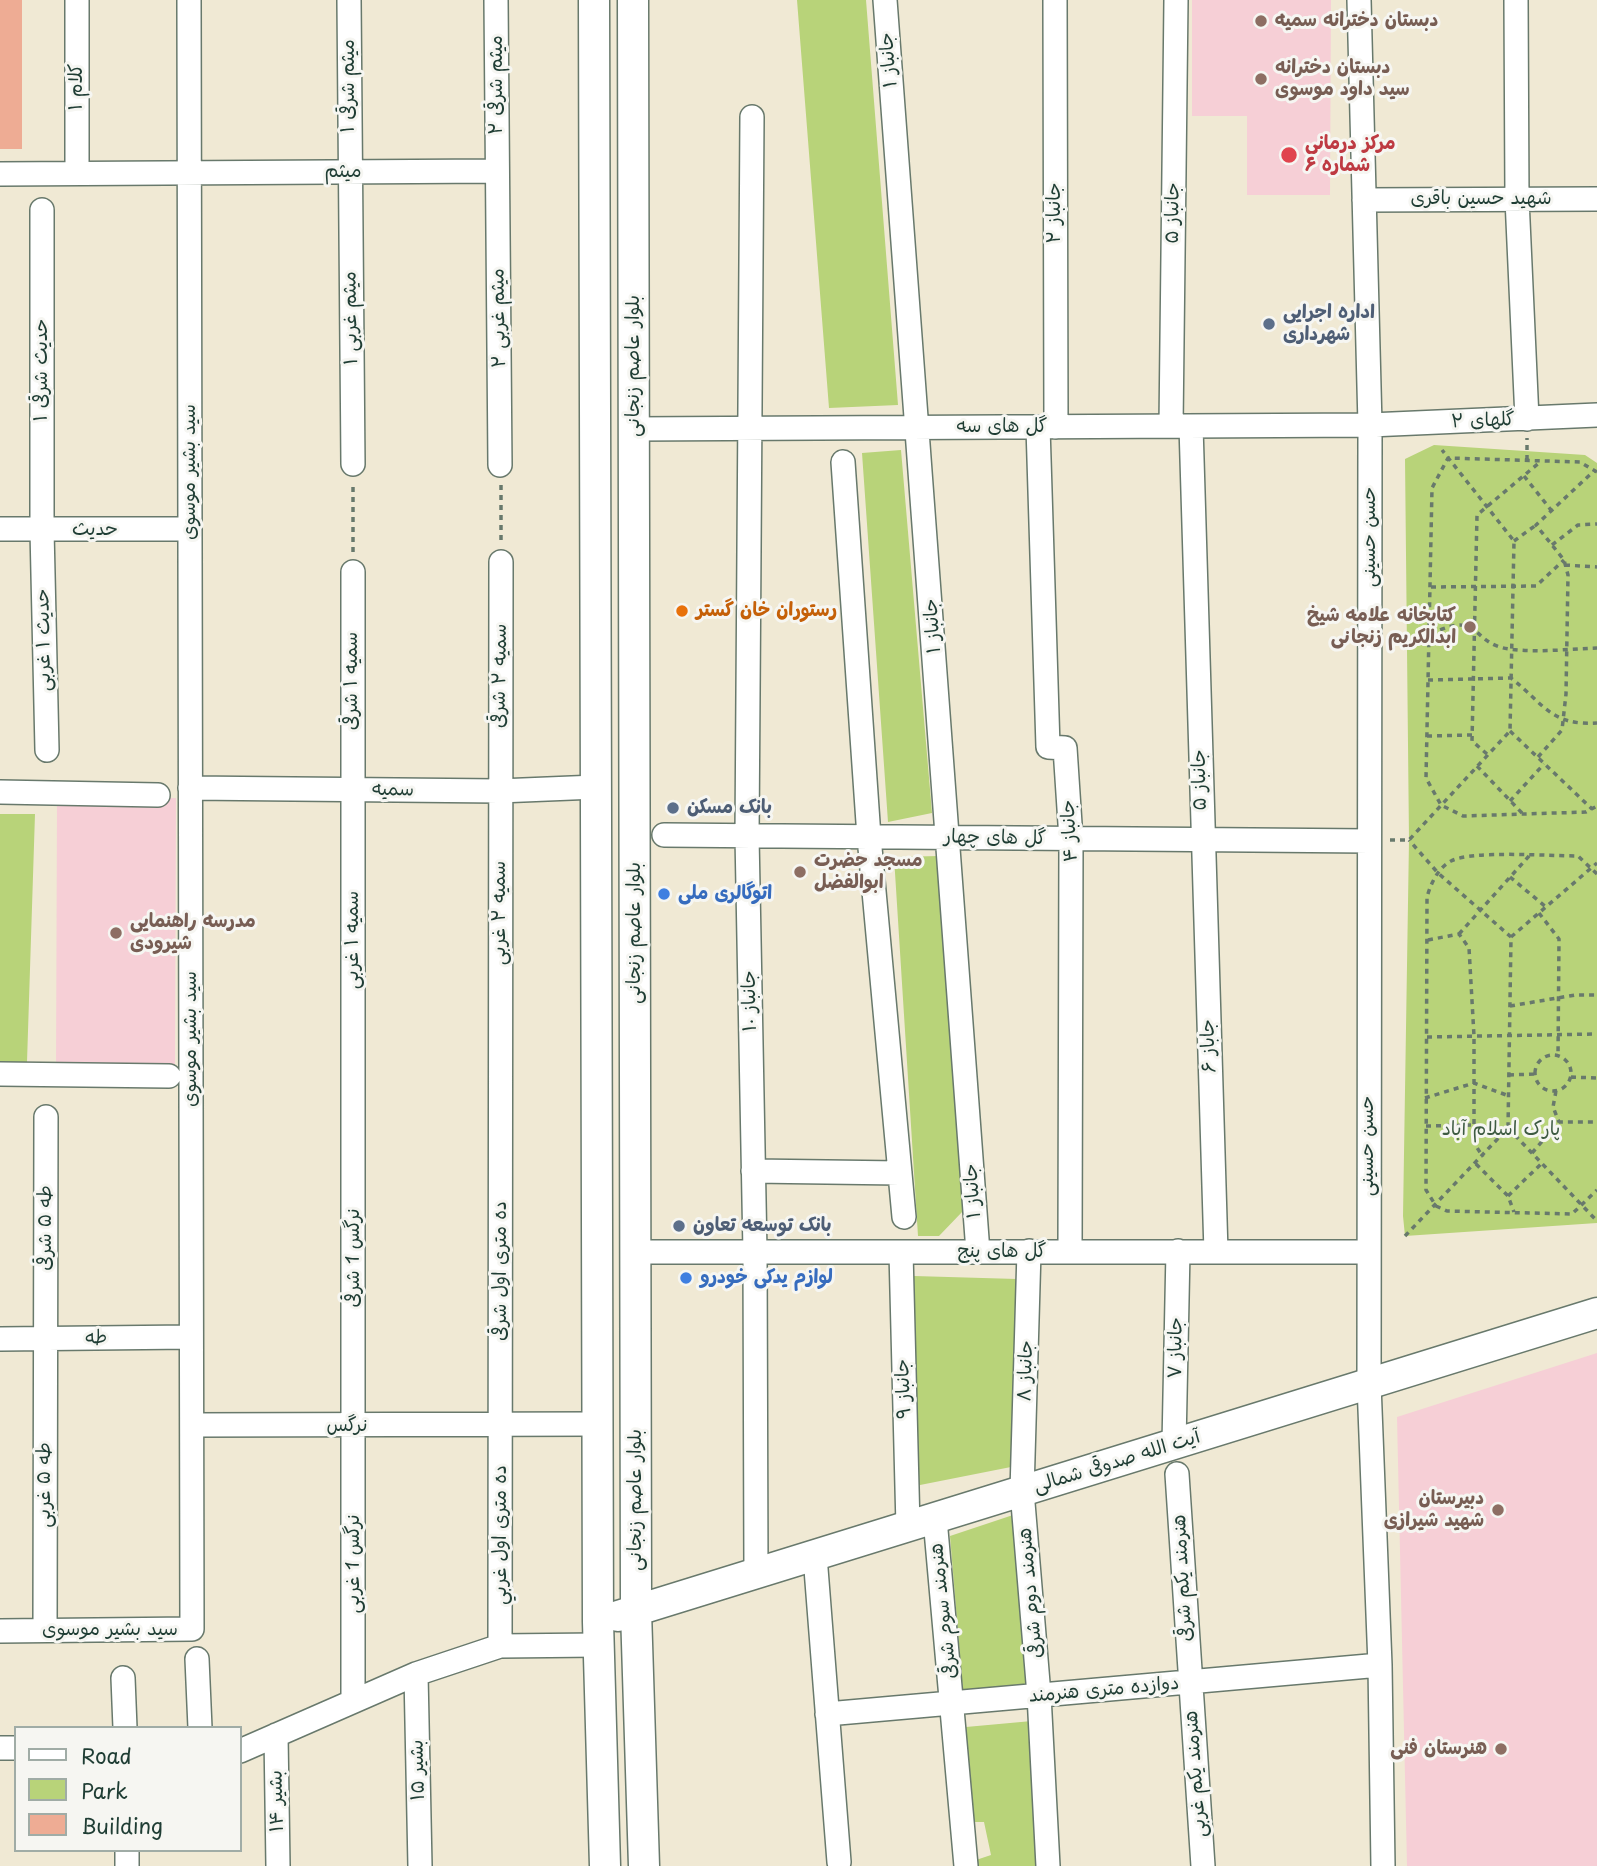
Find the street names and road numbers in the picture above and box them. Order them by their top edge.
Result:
street label: جانباز ۱ [875,32,903,88]
street label: میثم شرقی ۲ [486,35,508,135]
street label: میثم شرقی ۱ [338,39,360,133]
street label: کلام ۱ [66,64,88,110]
street label: میثم [325,161,361,183]
street label: جانباز ۵ [1161,182,1185,244]
street label: جانباز ۲ [1044,183,1066,243]
street label: شهید حسین باقری [1410,188,1552,210]
street label: میثم غربی ۲ [487,268,511,368]
street label: میثم غربی ۱ [339,271,363,365]
street label: بلوار عاصم زنجانی [623,295,645,437]
street label: حدیث شرقی ۱ [31,319,53,421]
street label: سید بشیر موسوی [179,404,201,540]
street label: گلهای ۲ [1451,408,1515,434]
street label: گل های سه [957,416,1047,438]
street label: حسن حسینی [1359,487,1381,587]
street label: حدیث [72,519,118,541]
street label: حدیث ۱ غربی [32,588,56,692]
street label: جانباز ۱ [920,598,946,654]
street label: سمیه ۲ شرقی [488,624,512,728]
street label: سمیه ۱ شرقی [341,632,363,730]
street label: جانباز ۵ [1188,749,1212,811]
street label: سمیه [372,778,414,802]
street label: جانباز ۴ [1057,799,1083,863]
street label: گل های چهار [944,826,1046,850]
street label: سمیه ۲ غربی [489,861,511,965]
street label: بلوار عاصم زنجانی [624,862,646,1004]
street label: سمیه ۱ غربی [342,891,364,989]
street label: جانباز ۱۰ [738,970,762,1032]
street label: سید بشیر موسوی [180,971,202,1107]
street label: جاباز ۶ [1197,1019,1221,1073]
street label: حسن حسینی [1357,1096,1379,1196]
street label: جانباز ۱ [960,1163,986,1219]
street label: طه ۵ شرقی [35,1185,57,1271]
street label: ده متری اول شرقی [490,1201,512,1341]
street label: نرگس 1 شرقی [343,1208,365,1308]
street label: گل های پنج [958,1241,1046,1263]
street label: جانباز ۷ [1164,1317,1188,1379]
street label: طه [84,1326,108,1350]
street label: جانباز ۸ [1014,1340,1038,1402]
street label: جانباز ۹ [892,1359,916,1419]
street label: نرگس [327,1415,367,1437]
street label: آیت الله صدوقی شمالی [1031,1426,1203,1498]
street label: بلوار عاصم زنجانی [625,1429,647,1571]
street label: طه ۵ غربی [34,1442,56,1528]
street label: ده متری اول غربي [490,1465,512,1605]
street label: نرگس 1 غربی [343,1514,365,1614]
street label: هنرمند یکم شرقی [1168,1514,1198,1642]
street label: هنرمند دوم شرقی [1014,1527,1048,1659]
street label: هنرمند سوم شرقی [926,1542,962,1680]
street label: سید بشیر موسوی [42,1619,178,1641]
street label: دوازده متری هنرمند [1028,1672,1180,1708]
street label: هنرمند یکم غربی [1180,1710,1212,1838]
street label: بشیر ۱۵ [406,1739,430,1801]
street label: بشیر ۱۴ [265,1770,289,1832]

